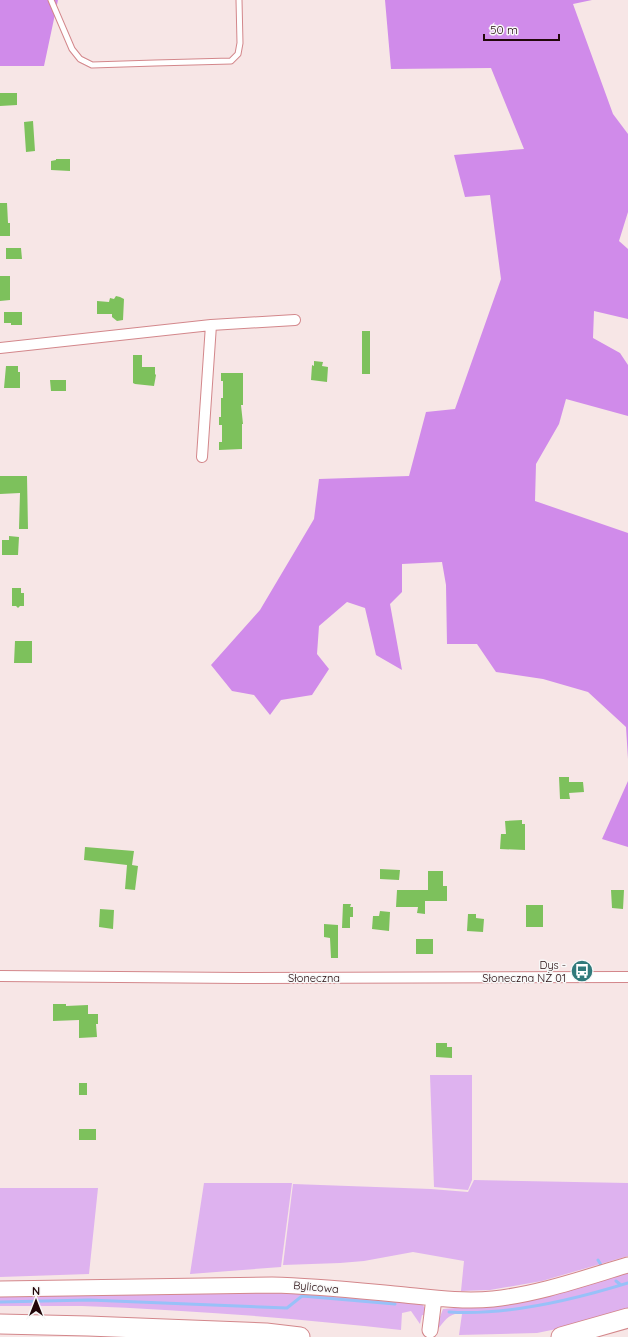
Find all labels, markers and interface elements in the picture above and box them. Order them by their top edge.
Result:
scale bar [484,16,559,42]
text: 50 m [490,22,518,37]
place label: Dys - Słoneczna NŻ 01 [482,958,566,985]
bus stop icon: Dys - Słoneczna NŻ 01 [569,958,595,984]
street label: Słoneczna [288,971,340,985]
street label: Bylicowa [293,1278,339,1296]
north arrow [16,1281,56,1321]
text: N [32,1284,40,1298]

